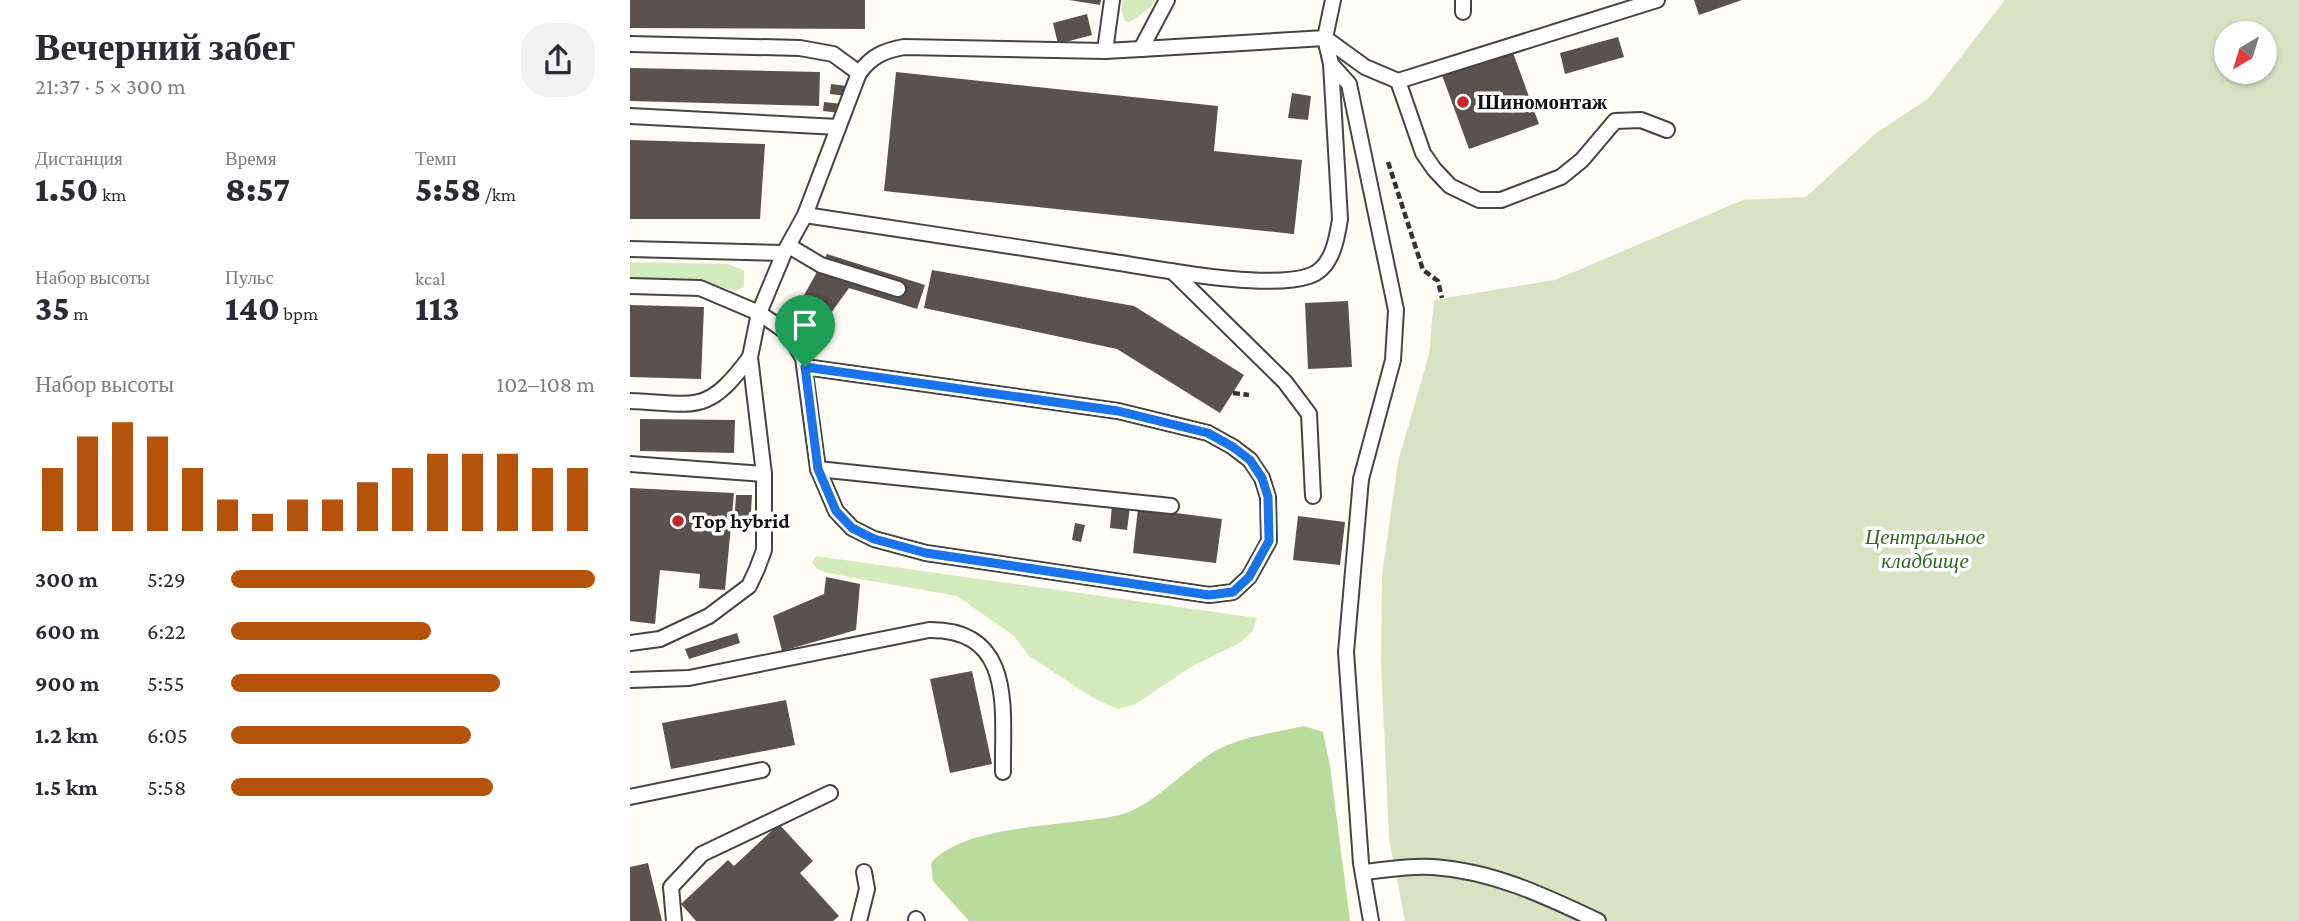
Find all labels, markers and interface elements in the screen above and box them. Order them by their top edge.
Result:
north arrow [2214,21,2277,84]
map controls [2214,21,2277,84]
button: share [521,23,595,97]
text: Вечерний забег [35,26,296,68]
text: 21:37 · 5 × 300 m [35,73,186,99]
place label: Шиномонтаж [1477,90,1608,114]
marker: Шиномонтаж [1455,94,1471,110]
text: Дистанция [35,148,123,169]
text: Время [225,148,276,169]
text: Темп [415,148,457,169]
text: 1.50 [35,170,98,209]
text: 8:57 [225,170,290,209]
text: 5:58 [415,170,481,209]
text: km [98,184,126,205]
text: /km [481,184,516,205]
text: Набор высоты [35,267,150,288]
text: Пульс [225,267,274,288]
text: kcal [415,268,446,289]
text: 35 [35,289,70,328]
text: 140 [225,289,280,328]
text: 113 [415,289,460,328]
pin [775,295,835,367]
text: m [70,303,89,324]
text: bpm [280,303,318,324]
icon: arrive [786,306,824,344]
text: Набор высоты [35,371,174,397]
text: 102–108 m [497,371,595,397]
place label: Top hybrid [692,509,790,533]
marker: Top hybrid [670,513,686,529]
park label: Центральное кладбище [1864,525,1985,573]
text: 300 m [35,566,98,592]
text: 5:29 [147,566,186,592]
text: 600 m [35,618,99,644]
text: 6:22 [147,618,186,644]
text: 900 m [35,670,99,696]
text: 5:55 [147,670,185,696]
text: 1.2 km [35,722,98,748]
text: 6:05 [147,722,188,748]
text: 1.5 km [35,774,98,800]
text: 5:58 [147,774,186,800]

